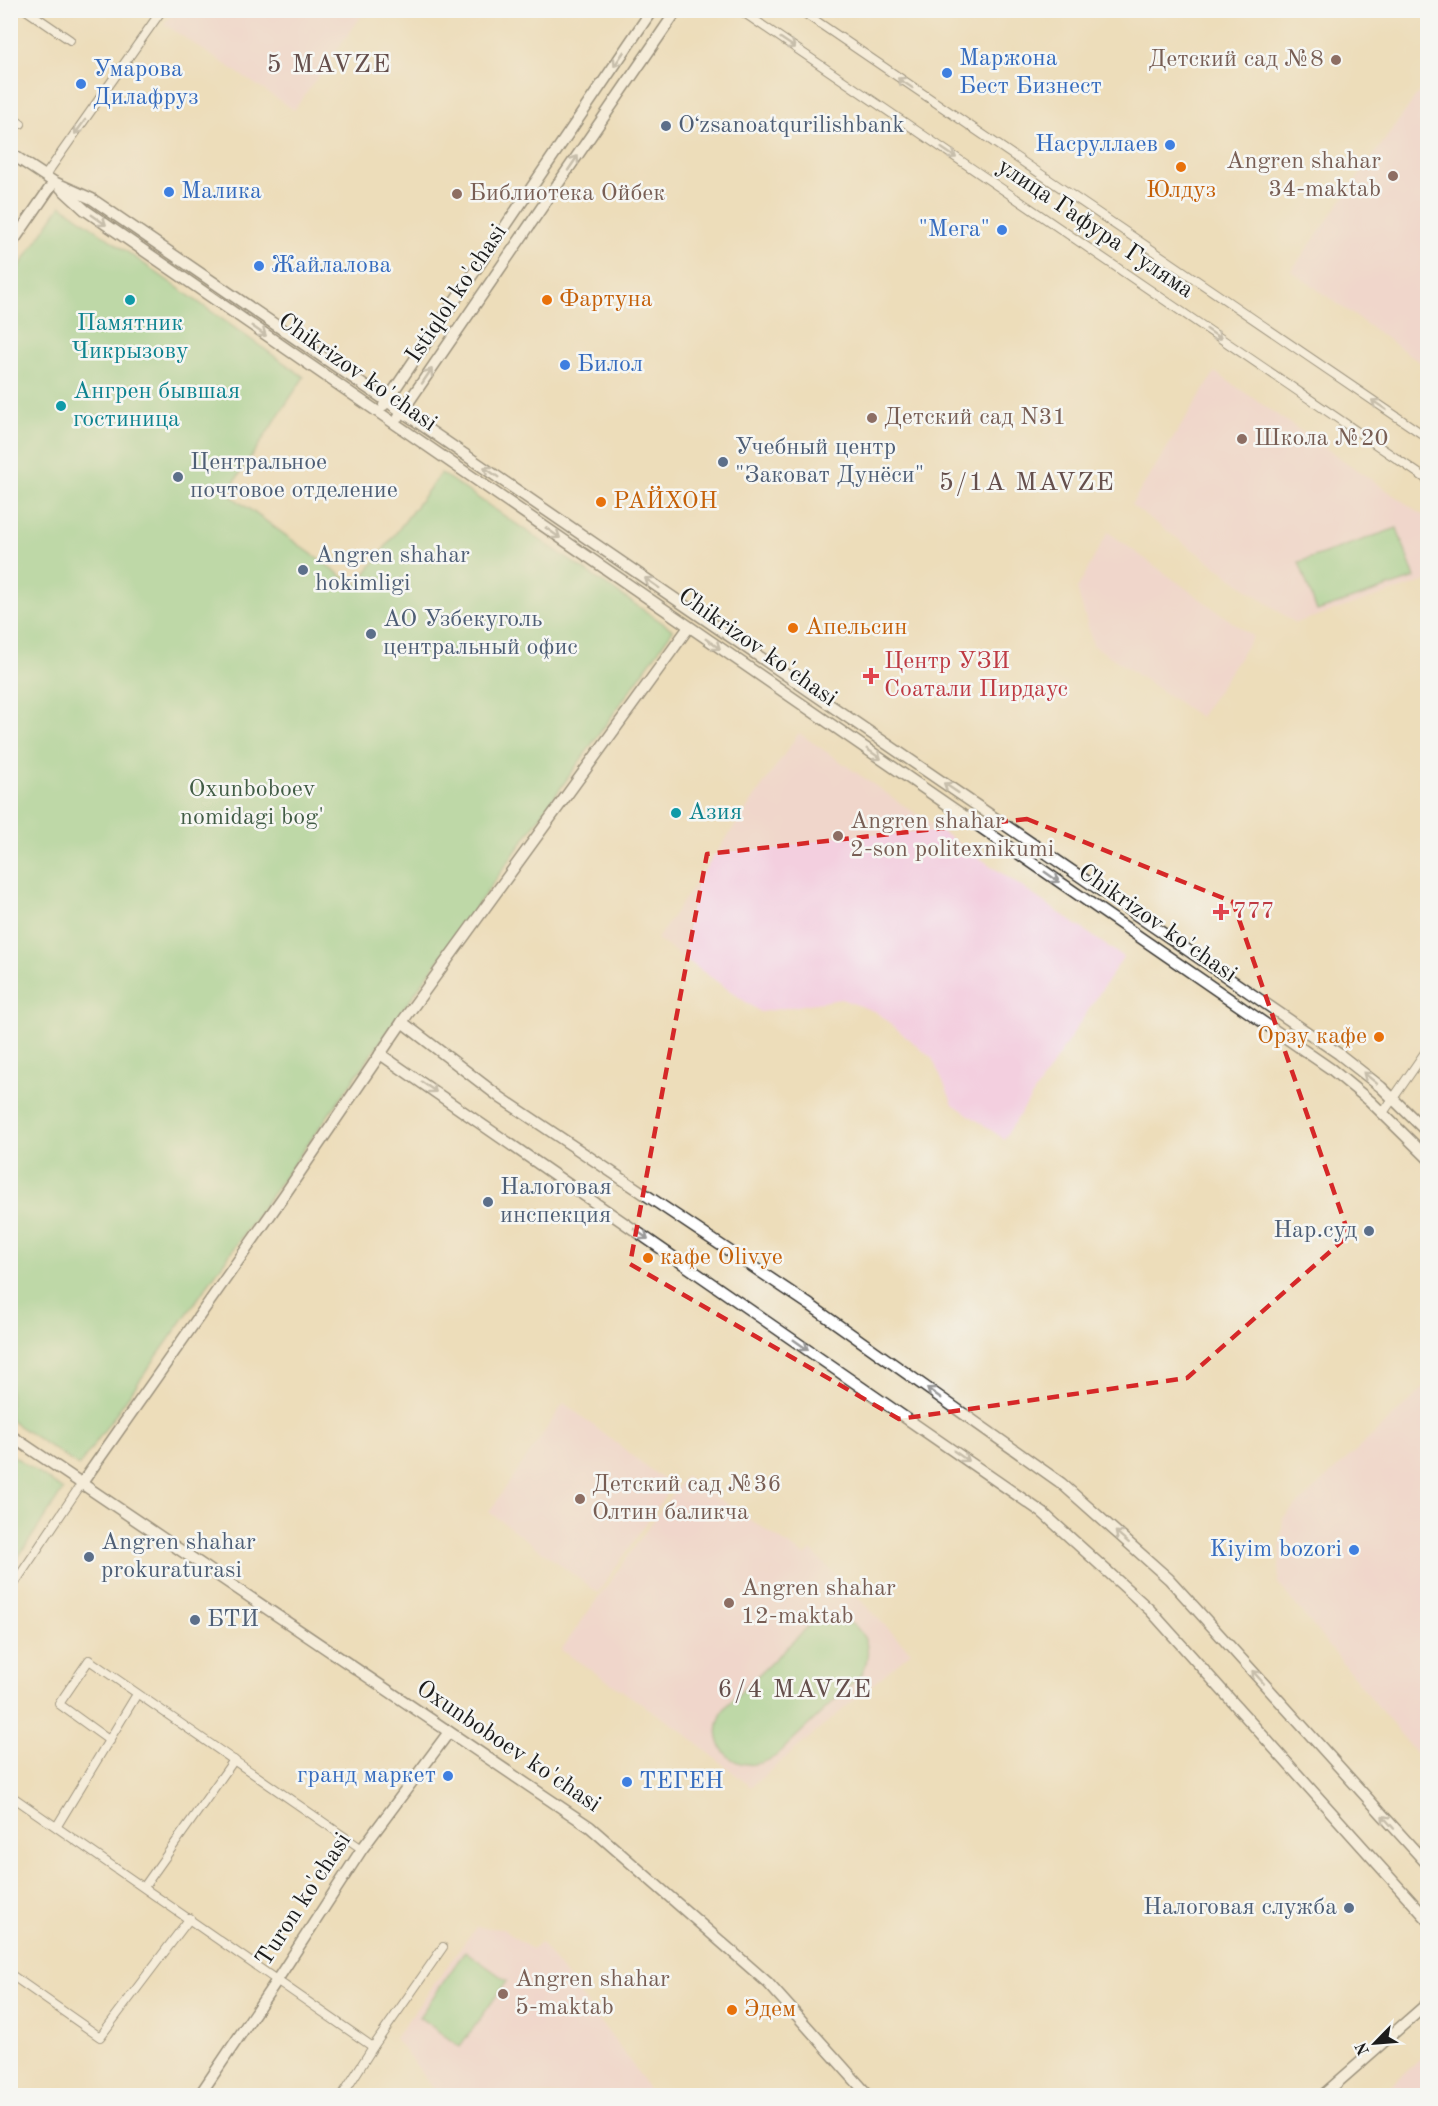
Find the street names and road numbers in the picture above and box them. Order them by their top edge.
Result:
street label: улица Гафура Гуляма [993,155,1197,303]
street label: Istiqlol ko'chasi [402,221,512,367]
street label: Chikrizov ko'chasi [273,309,441,437]
street label: Chikrizov ko'chasi [673,584,841,712]
street label: Chikrizov ko'chasi [1073,860,1241,988]
street label: Oxunboboev ko'chasi [412,1677,604,1817]
street label: Turon ko'chasi [252,1829,356,1971]

